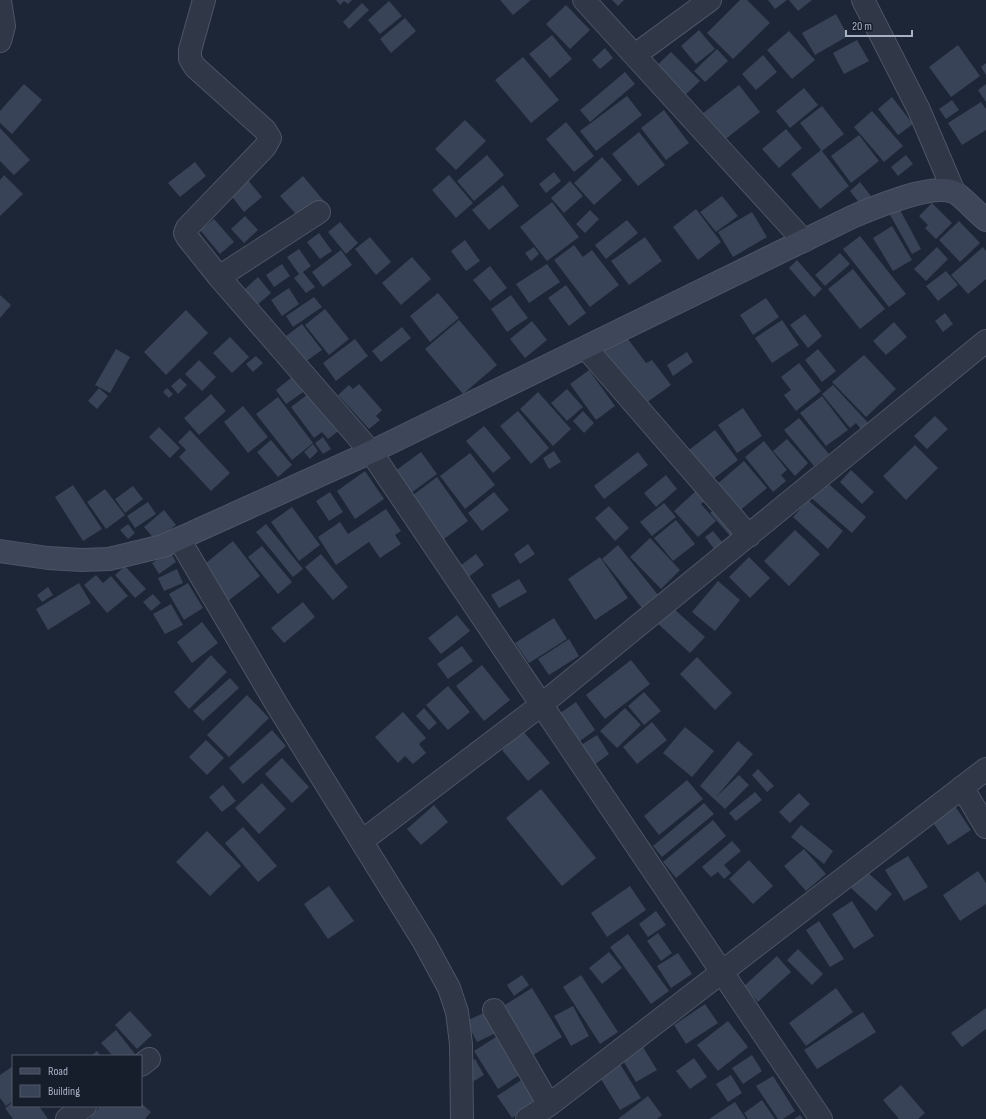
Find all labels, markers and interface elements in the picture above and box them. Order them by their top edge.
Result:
scale bar [846,12,912,38]
text: 20 m [852,19,872,34]
legend [12,1055,142,1107]
text: Road [48,1064,68,1079]
text: Building [48,1084,80,1099]

